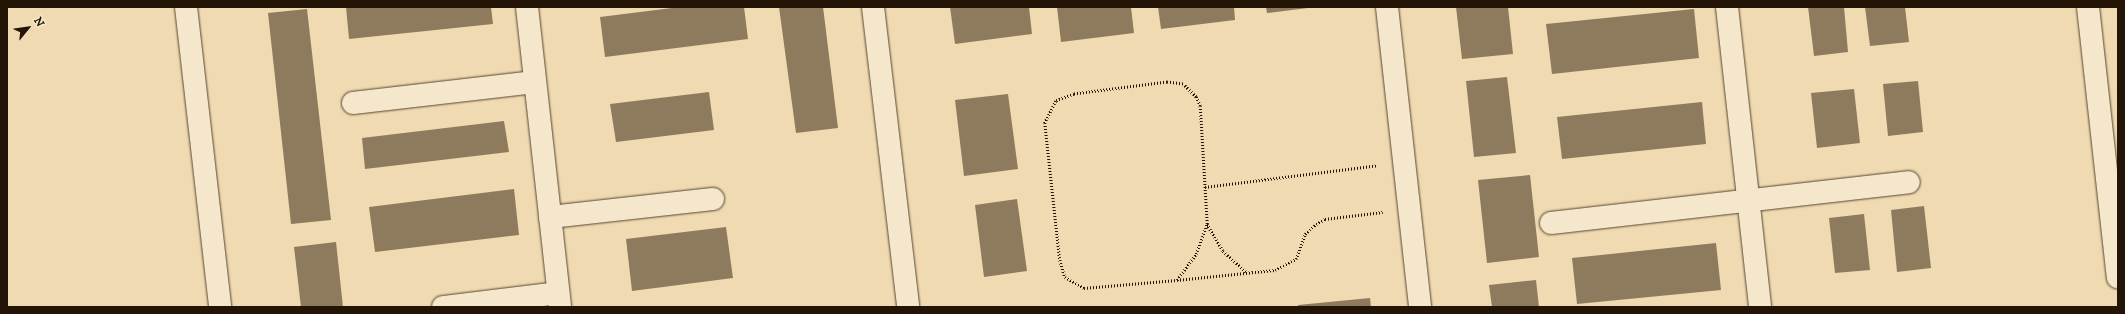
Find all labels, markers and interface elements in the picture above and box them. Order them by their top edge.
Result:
north arrow [8,8,48,48]
text: N [30,15,47,30]

